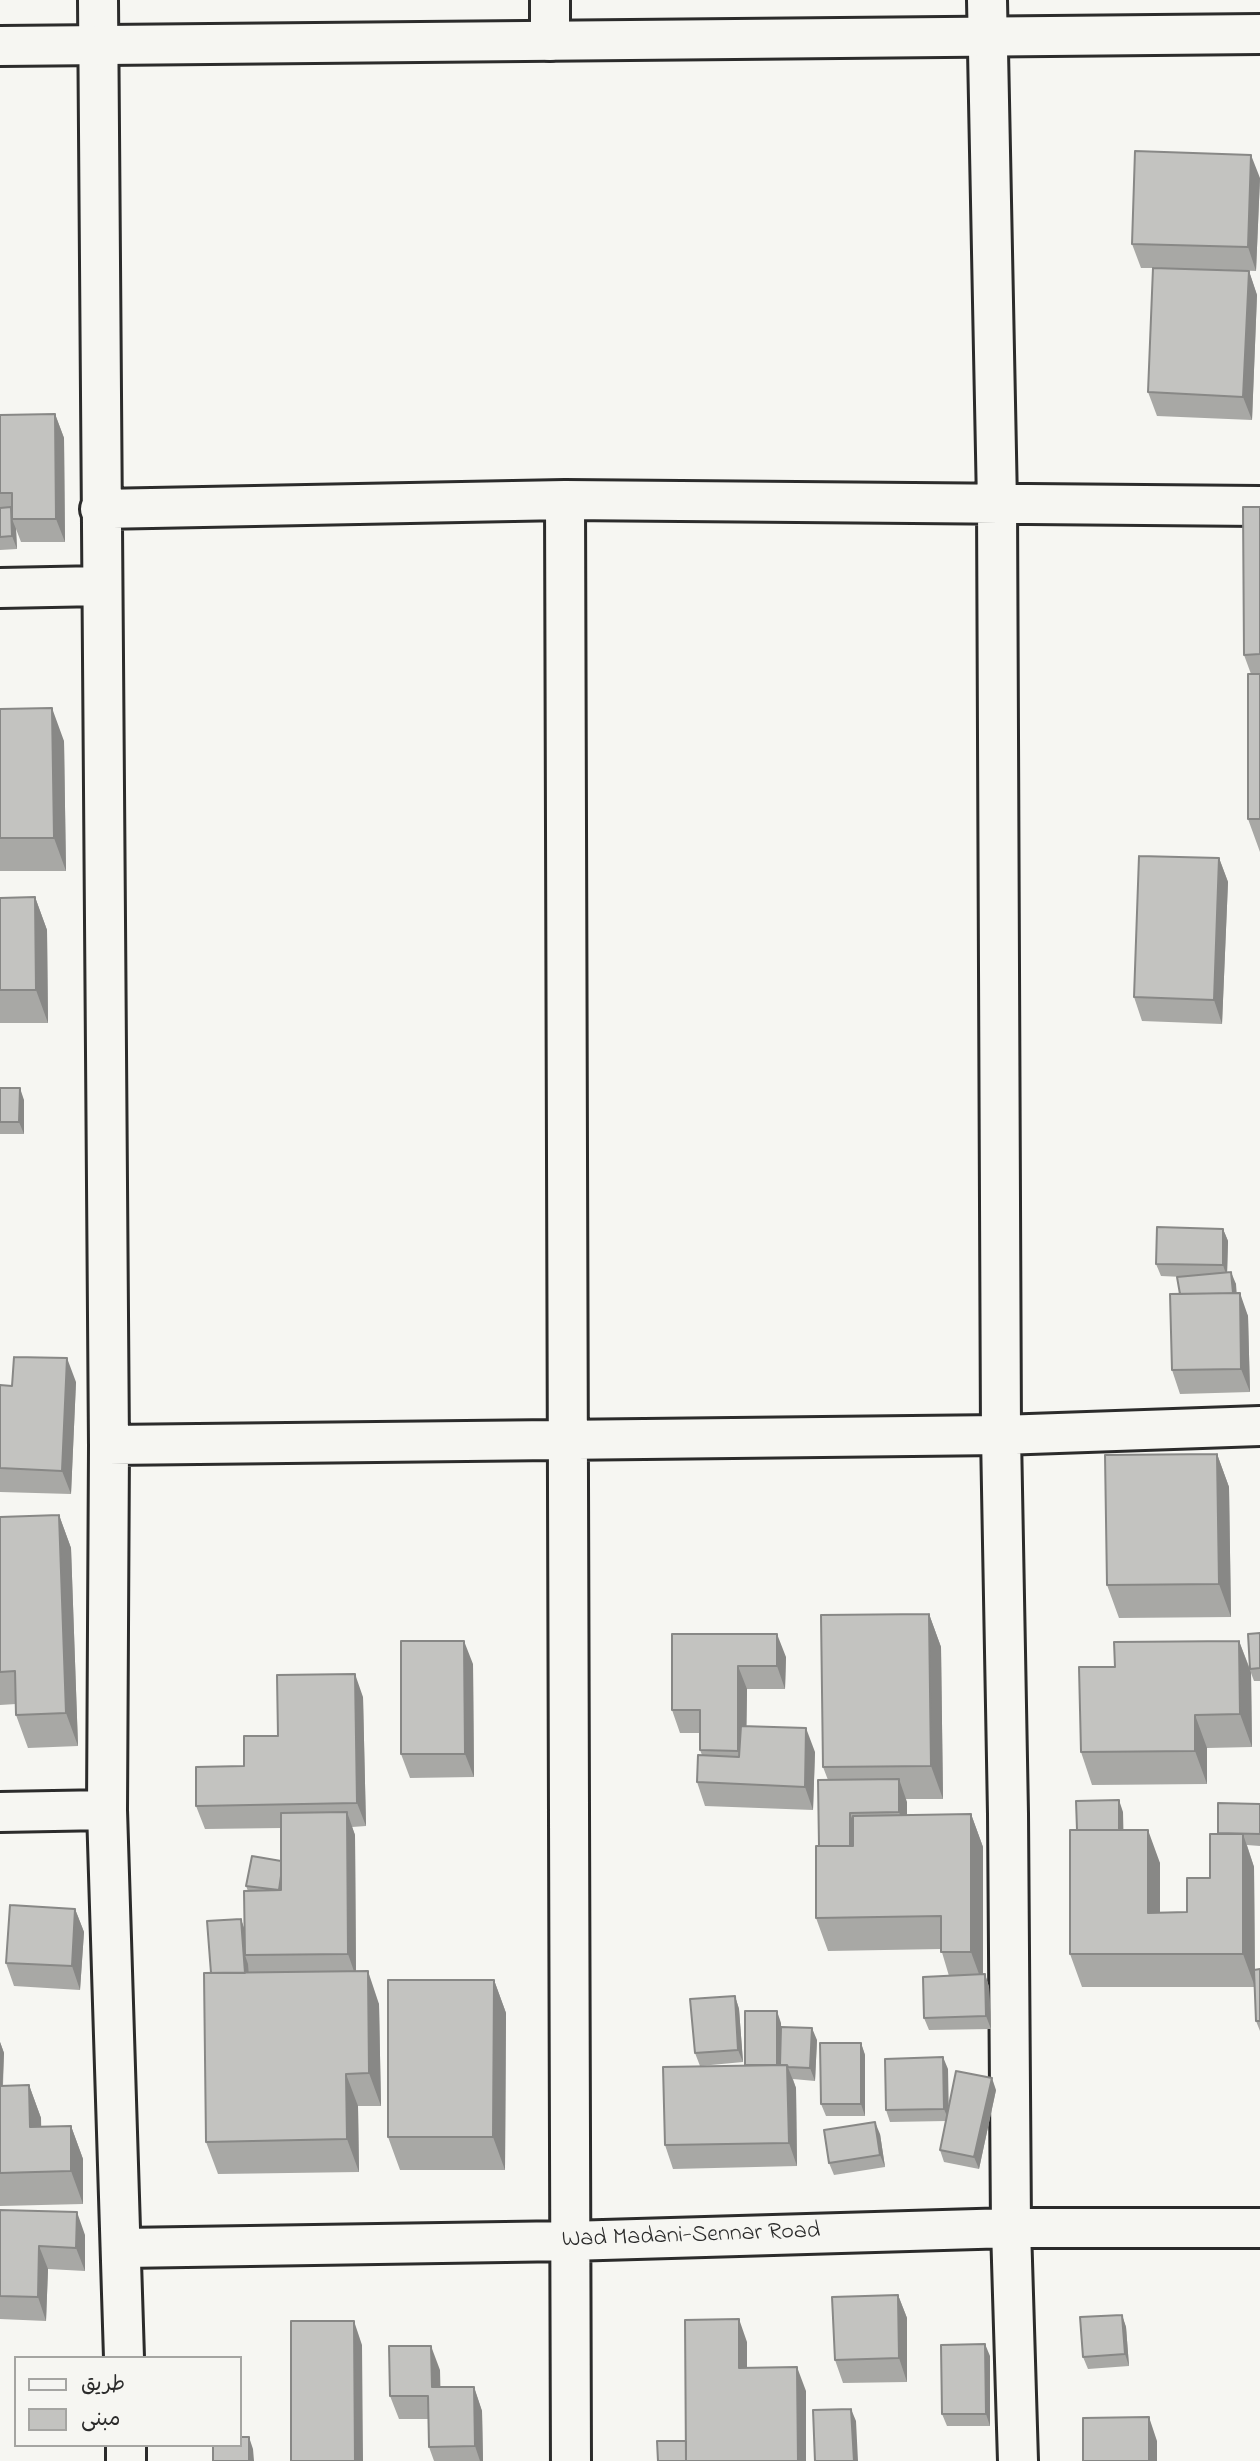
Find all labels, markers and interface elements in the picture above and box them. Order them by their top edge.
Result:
street label: Wad Madani-Sennar Road [561,2218,821,2256]
legend [14,2356,242,2447]
text: طريق [81,2370,125,2400]
text: مبنى [81,2405,120,2435]

